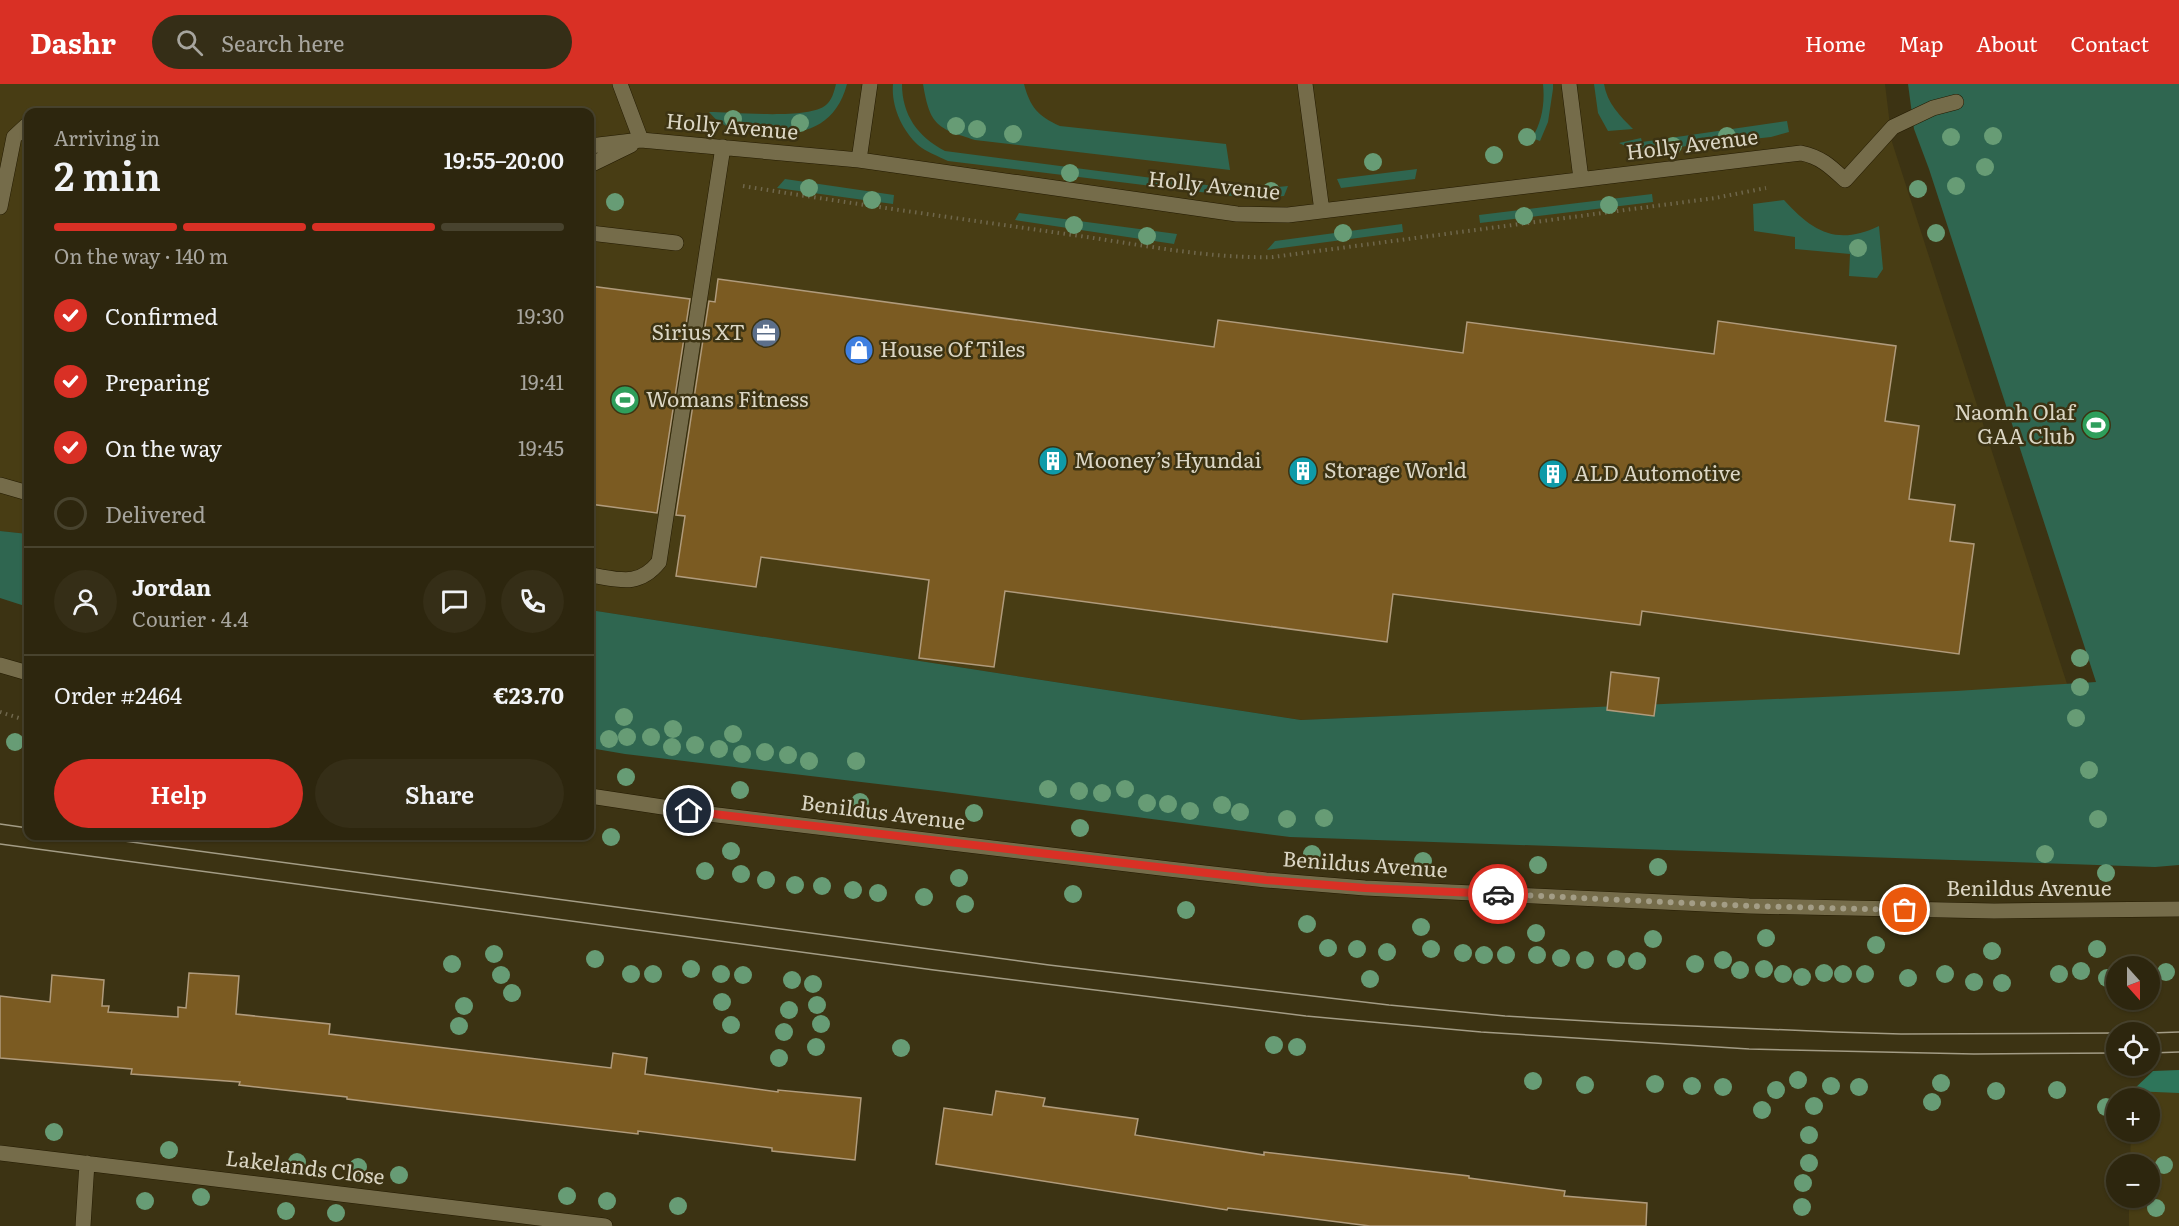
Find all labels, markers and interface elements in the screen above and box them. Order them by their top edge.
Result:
search box [152,15,572,69]
text: Dashr [30,21,116,63]
icon: search [173,26,206,59]
text: Search here [221,26,344,59]
text: Home [1805,27,1866,58]
text: Map [1899,27,1943,58]
text: About [1976,27,2038,58]
text: Contact [2071,27,2149,58]
street label: Holly Avenue [665,103,800,146]
street label: Holly Avenue [1624,119,1760,166]
text: Arriving in [54,122,160,152]
text: 19:55–20:00 [444,143,564,176]
text: 2 min [54,145,161,203]
street label: Holly Avenue [1147,161,1282,206]
text: On the way · 140 m [54,240,228,270]
icon: check [54,299,87,332]
text: Confirmed [105,299,218,332]
text: 19:30 [517,300,564,330]
place label: Sirius XT [651,315,745,346]
office icon: Sirius XT [750,317,782,349]
place label: House Of Tiles [880,332,1025,363]
shop icon: House Of Tiles [843,334,875,366]
icon: check [54,365,87,398]
text: Preparing [105,365,209,398]
text: 19:41 [520,366,564,396]
place label: Womans Fitness [646,382,809,413]
sports icon: Womans Fitness [609,384,641,416]
place label: Naomh Olaf GAA Club [1955,395,2077,450]
sports icon: Naomh Olaf GAA Club [2080,409,2112,441]
icon: check [54,431,87,464]
text: On the way [105,431,222,464]
text: 19:45 [518,432,564,462]
place label: Mooney’s Hyundai [1074,443,1262,474]
building icon: Mooney’s Hyundai [1037,445,1069,477]
place label: Storage World [1324,453,1467,484]
building icon: Storage World [1287,455,1319,487]
place label: ALD Automotive [1574,456,1741,487]
building icon: ALD Automotive [1537,458,1569,490]
text: Delivered [105,497,206,530]
button: person [54,570,117,633]
text: Jordan [132,570,211,603]
button: chat [423,570,486,633]
button: phone [501,570,564,633]
text: Courier · 4.4 [132,603,249,633]
text: Order #2464 [54,678,182,711]
text: €23.70 [494,678,564,711]
button: Help [54,759,303,828]
button: Share [315,759,564,828]
pin [663,785,714,836]
street label: Benildus Avenue [799,785,967,836]
icon: home [672,794,705,827]
street label: Benildus Avenue [1282,841,1449,884]
courier [1468,864,1528,924]
street label: Benildus Avenue [1946,871,2112,902]
icon: car [1482,878,1515,911]
pin [1879,884,1930,935]
icon: bag [1888,893,1921,926]
north arrow [2106,956,2160,1010]
map controls [2106,956,2160,1208]
button: locate [2106,1022,2160,1076]
button: + [2106,1088,2160,1142]
street label: Lakelands Close [224,1140,387,1191]
button: − [2106,1154,2160,1208]

